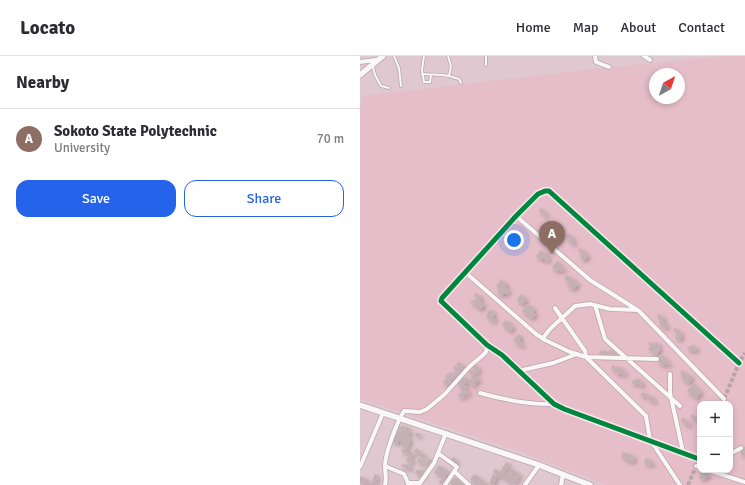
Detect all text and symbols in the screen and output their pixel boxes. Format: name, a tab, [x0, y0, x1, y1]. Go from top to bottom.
text: Locato	[20, 16, 75, 40]
text: Home	[516, 19, 551, 36]
text: Map	[573, 19, 598, 36]
text: About	[620, 19, 656, 36]
text: Contact	[678, 19, 725, 36]
north arrow	[649, 68, 685, 104]
text: Nearby	[16, 72, 69, 93]
text: Sokoto State Polytechnic	[54, 122, 217, 140]
text: A	[25, 131, 33, 147]
text: 70 m	[317, 131, 344, 147]
text: University	[54, 140, 110, 156]
button: Save	[16, 180, 176, 217]
button: Share	[184, 180, 344, 217]
pin: A	[539, 221, 565, 254]
your location	[504, 230, 524, 250]
map controls	[697, 401, 733, 473]
button: +	[697, 401, 733, 437]
button: −	[697, 437, 733, 473]

